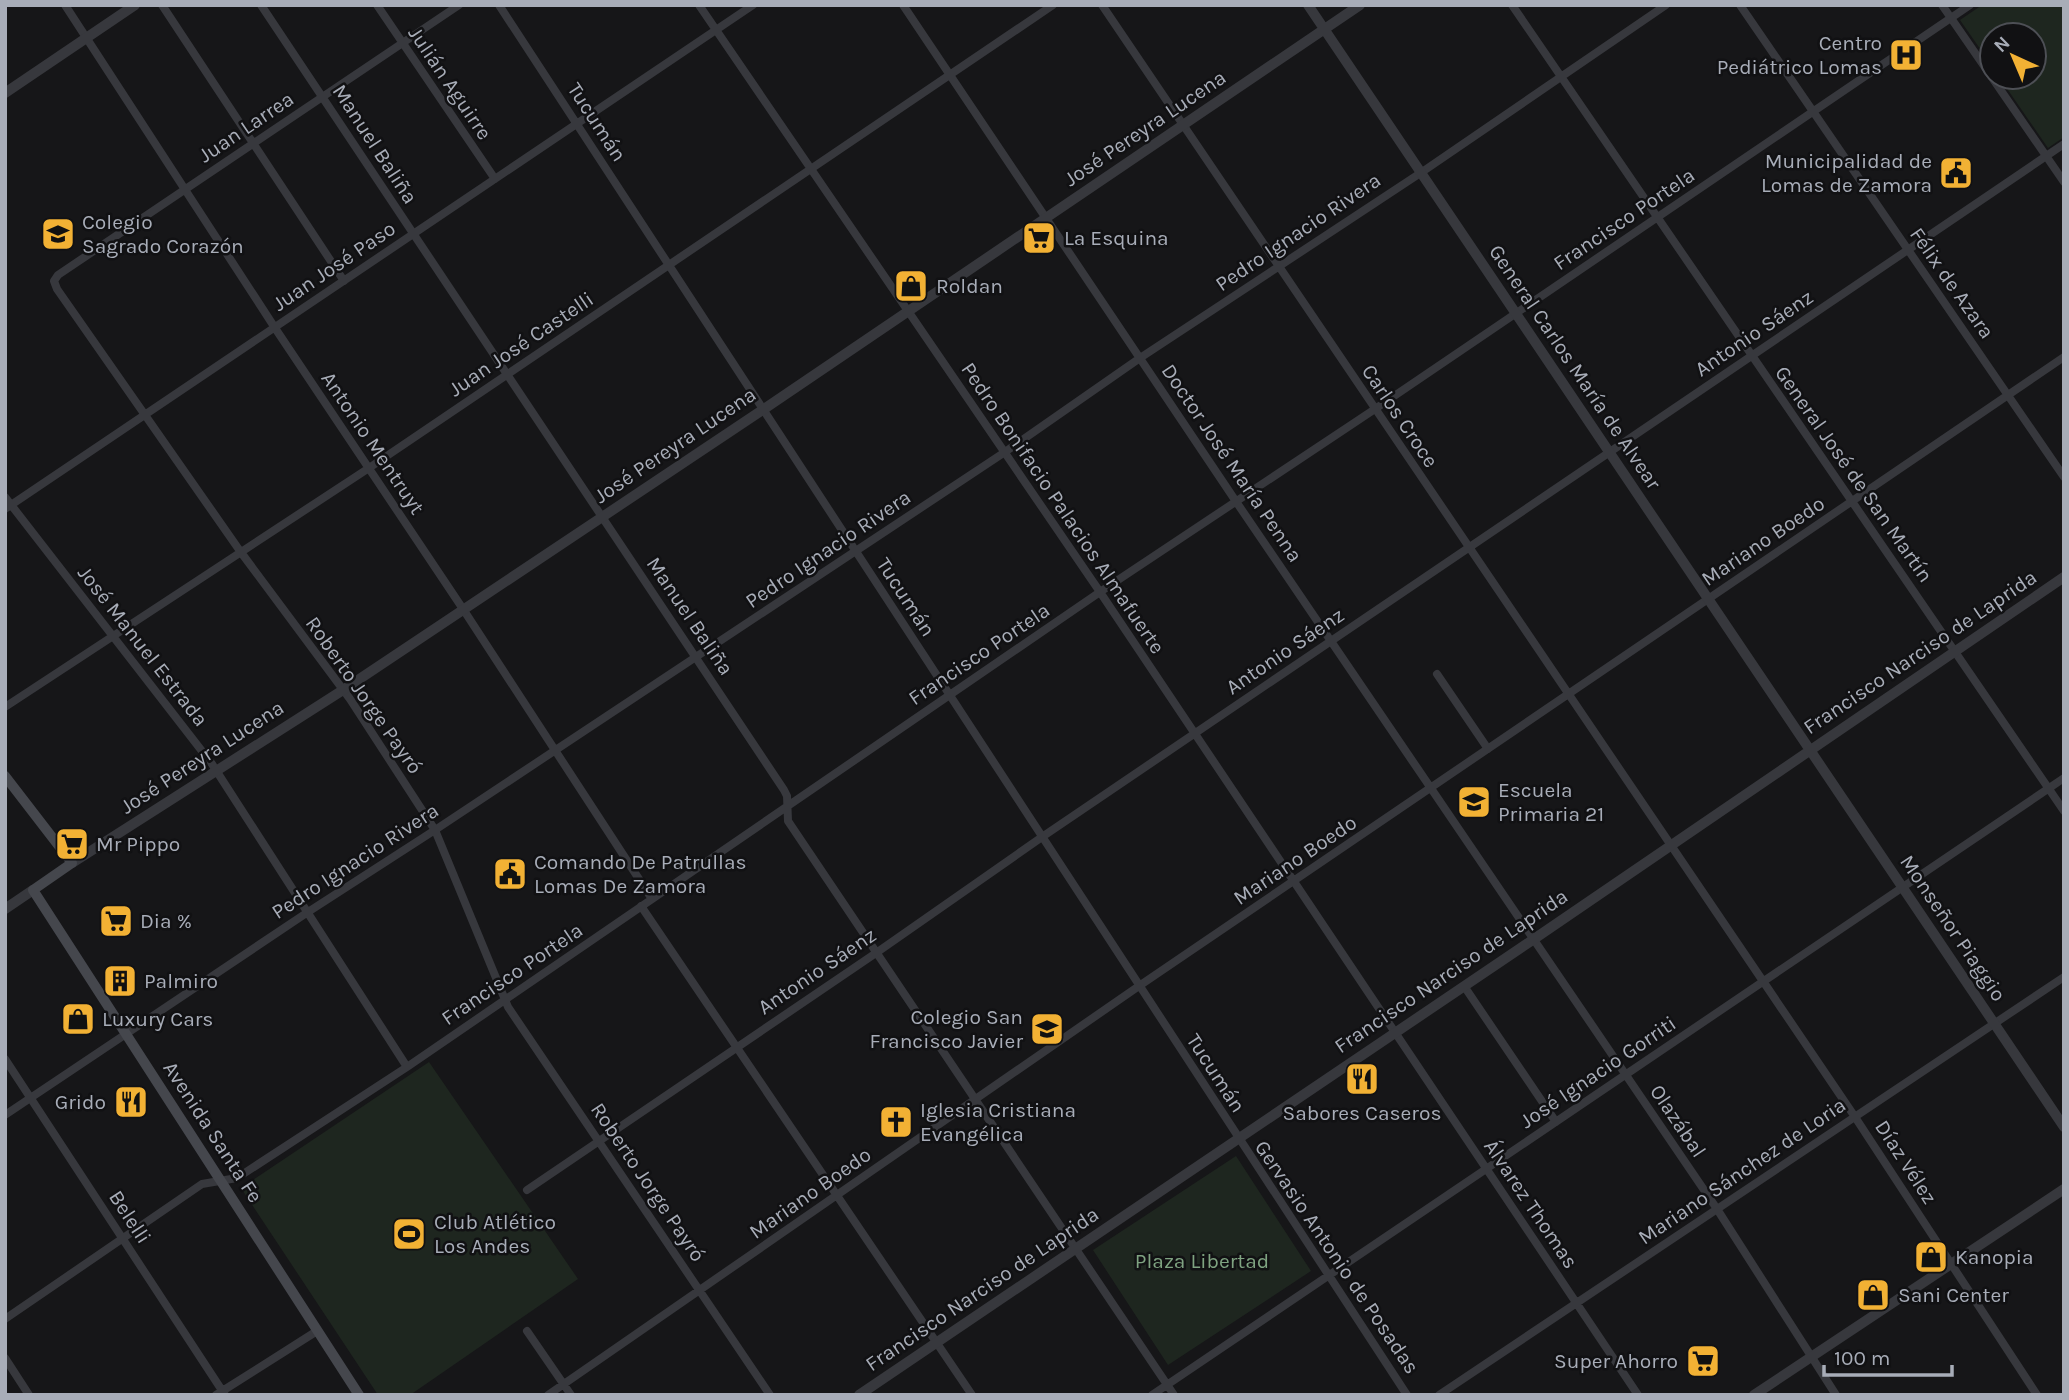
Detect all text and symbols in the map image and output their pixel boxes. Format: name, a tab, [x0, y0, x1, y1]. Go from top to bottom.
north arrow	[1978, 21, 2048, 91]
street label: Julián Aguirre	[403, 22, 497, 144]
place label: Centro Pediátrico Lomas	[1717, 31, 1882, 79]
text: N	[1989, 32, 2014, 57]
hospital icon: Centro Pediátrico Lomas	[1887, 36, 1925, 74]
street label: José Pereyra Lucena	[1060, 65, 1230, 191]
street label: Tucumán	[563, 78, 631, 166]
street label: Manuel Baliña	[328, 80, 422, 208]
street label: Juan Larrea	[194, 86, 298, 168]
place label: Municipalidad de Lomas de Zamora	[1761, 149, 1932, 197]
public building icon: Municipalidad de Lomas de Zamora	[1937, 154, 1975, 192]
street label: Francisco Portela	[1549, 163, 1699, 275]
street label: Pedro Ignacio Rivera	[1211, 168, 1385, 296]
place label: Colegio Sagrado Corazón	[82, 210, 244, 258]
school or university icon: Colegio Sagrado Corazón	[39, 215, 77, 253]
street label: Juan José Paso	[268, 216, 400, 316]
supermarket icon: La Esquina	[1020, 219, 1058, 257]
street label: Félix de Azara	[1905, 223, 1999, 343]
place label: La Esquina	[1064, 226, 1169, 250]
street label: General Carlos María de Alvear	[1484, 240, 1666, 494]
shop icon: Roldan	[892, 267, 930, 305]
place label: Roldan	[936, 274, 1003, 298]
street label: Antonio Sáenz	[1690, 285, 1818, 381]
street label: Juan José Castelli	[444, 287, 598, 401]
street label: Pedro Bonifacio Palacios Almafuerte	[956, 358, 1170, 658]
street label: Doctor José María Penna	[1157, 359, 1307, 567]
street label: Carlos Croce	[1357, 360, 1443, 472]
street label: General José de San Martín	[1770, 361, 1938, 587]
street label: Antonio Mentruyt	[316, 367, 430, 519]
street label: José Pereyra Lucena	[590, 382, 760, 508]
street label: Pedro Ignacio Rivera	[741, 485, 915, 613]
street label: Mariano Boedo	[1697, 491, 1829, 591]
street label: Manuel Baliña	[642, 552, 738, 680]
street label: Tucumán	[872, 553, 940, 641]
street label: José Manuel Estrada	[73, 561, 213, 731]
street label: Francisco Narciso de Laprida	[1799, 565, 2041, 739]
street label: Francisco Portela	[904, 598, 1054, 710]
street label: Antonio Sáenz	[1221, 603, 1349, 699]
street label: Roberto Jorge Payró	[301, 612, 427, 778]
street label: José Pereyra Lucena	[116, 695, 288, 819]
place label: Escuela Primaria 21	[1498, 778, 1604, 826]
school or university icon: Escuela Primaria 21	[1455, 783, 1493, 821]
street label: Pedro Ignacio Rivera	[267, 798, 443, 924]
street label: Mariano Boedo	[1229, 810, 1361, 910]
supermarket icon: Mr Pippo	[53, 825, 91, 863]
place label: Mr Pippo	[96, 832, 180, 856]
place label: Comando De Patrullas Lomas De Zamora	[534, 850, 747, 898]
street label: Monseñor Piaggio	[1895, 850, 2011, 1006]
public building icon: Comando De Patrullas Lomas De Zamora	[491, 855, 529, 893]
street label: Francisco Narciso de Laprida	[1330, 884, 1572, 1058]
supermarket icon: Dia %	[97, 902, 135, 940]
place label: Dia %	[140, 909, 192, 933]
street label: Francisco Portela	[437, 918, 587, 1030]
street label: Antonio Sáenz	[753, 923, 881, 1019]
building icon: Palmiro	[101, 962, 139, 1000]
place label: Palmiro	[144, 969, 218, 993]
shop icon: Luxury Cars	[59, 1000, 97, 1038]
place label: Colegio San Francisco Javier	[870, 1005, 1023, 1053]
place label: Luxury Cars	[102, 1007, 213, 1031]
school or university icon: Colegio San Francisco Javier	[1028, 1010, 1066, 1048]
street label: José Ignacio Gorriti	[1515, 1011, 1681, 1133]
street label: Tucumán	[1182, 1029, 1250, 1117]
street label: Avenida Santa Fe	[158, 1057, 268, 1207]
restaurant icon: Sabores Caseros	[1343, 1060, 1381, 1098]
street label: Olazábal	[1645, 1080, 1711, 1162]
restaurant icon: Grido	[112, 1083, 150, 1121]
place label: Grido	[55, 1090, 106, 1114]
street label: Mariano Sánchez de Loria	[1634, 1093, 1850, 1249]
street label: Roberto Jorge Payró	[586, 1098, 710, 1266]
place label: Iglesia Cristiana Evangélica	[920, 1098, 1076, 1146]
place label: Sabores Caseros	[1283, 1101, 1441, 1125]
church icon: Iglesia Cristiana Evangélica	[877, 1103, 915, 1141]
street label: Díaz Vélez	[1870, 1116, 1942, 1208]
street label: Álvarez Thomas	[1479, 1135, 1583, 1273]
street label: Gervasio Antonio de Posadas	[1250, 1136, 1424, 1378]
street label: Mariano Boedo	[744, 1142, 876, 1244]
street label: Belelli	[104, 1186, 156, 1248]
street label: Francisco Narciso de Laprida	[861, 1202, 1103, 1376]
place label: Club Atlético Los Andes	[434, 1210, 556, 1258]
sports icon: Club Atlético Los Andes	[390, 1215, 428, 1253]
shop icon: Kanopia	[1912, 1238, 1950, 1276]
place label: Kanopia	[1955, 1245, 2034, 1269]
park label: Plaza Libertad	[1135, 1249, 1269, 1273]
shop icon: Sani Center	[1854, 1276, 1892, 1314]
place label: Sani Center	[1898, 1283, 2009, 1307]
scale bar	[1824, 1334, 1952, 1378]
supermarket icon: Super Ahorro	[1684, 1342, 1722, 1380]
text: 100 m	[1834, 1346, 1891, 1370]
place label: Super Ahorro	[1554, 1349, 1678, 1373]

